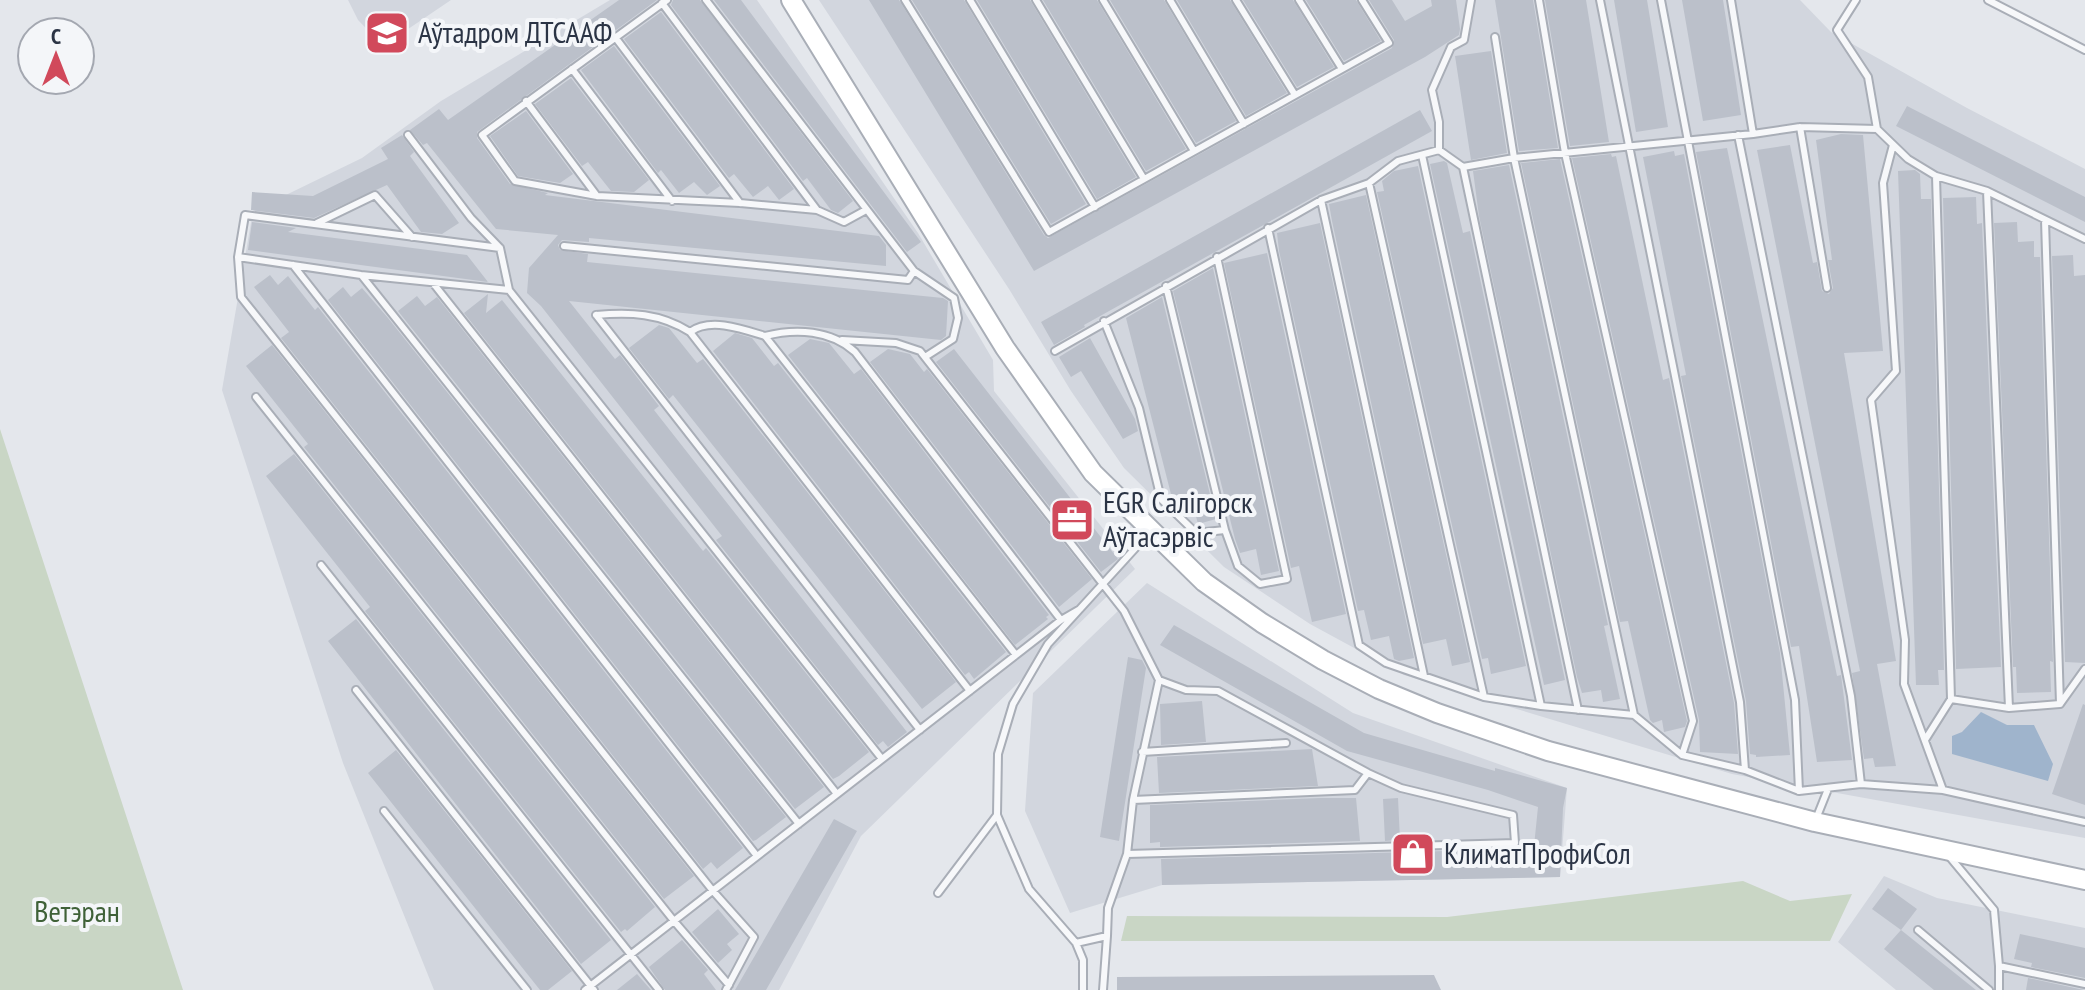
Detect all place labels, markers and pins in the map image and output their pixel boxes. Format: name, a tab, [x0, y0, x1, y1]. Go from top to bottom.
school or university icon: Аўтадром ДТСААФ	[363, 9, 411, 57]
place label: Аўтадром ДТСААФ	[418, 12, 612, 51]
place label: EGR Салігорск Аўтасэрвіс	[1103, 482, 1253, 555]
office icon: EGR Салігорск Аўтасэрвіс	[1048, 496, 1096, 544]
shop icon: КлиматПрофиСол	[1389, 830, 1437, 878]
place label: КлиматПрофиСол	[1444, 833, 1631, 872]

